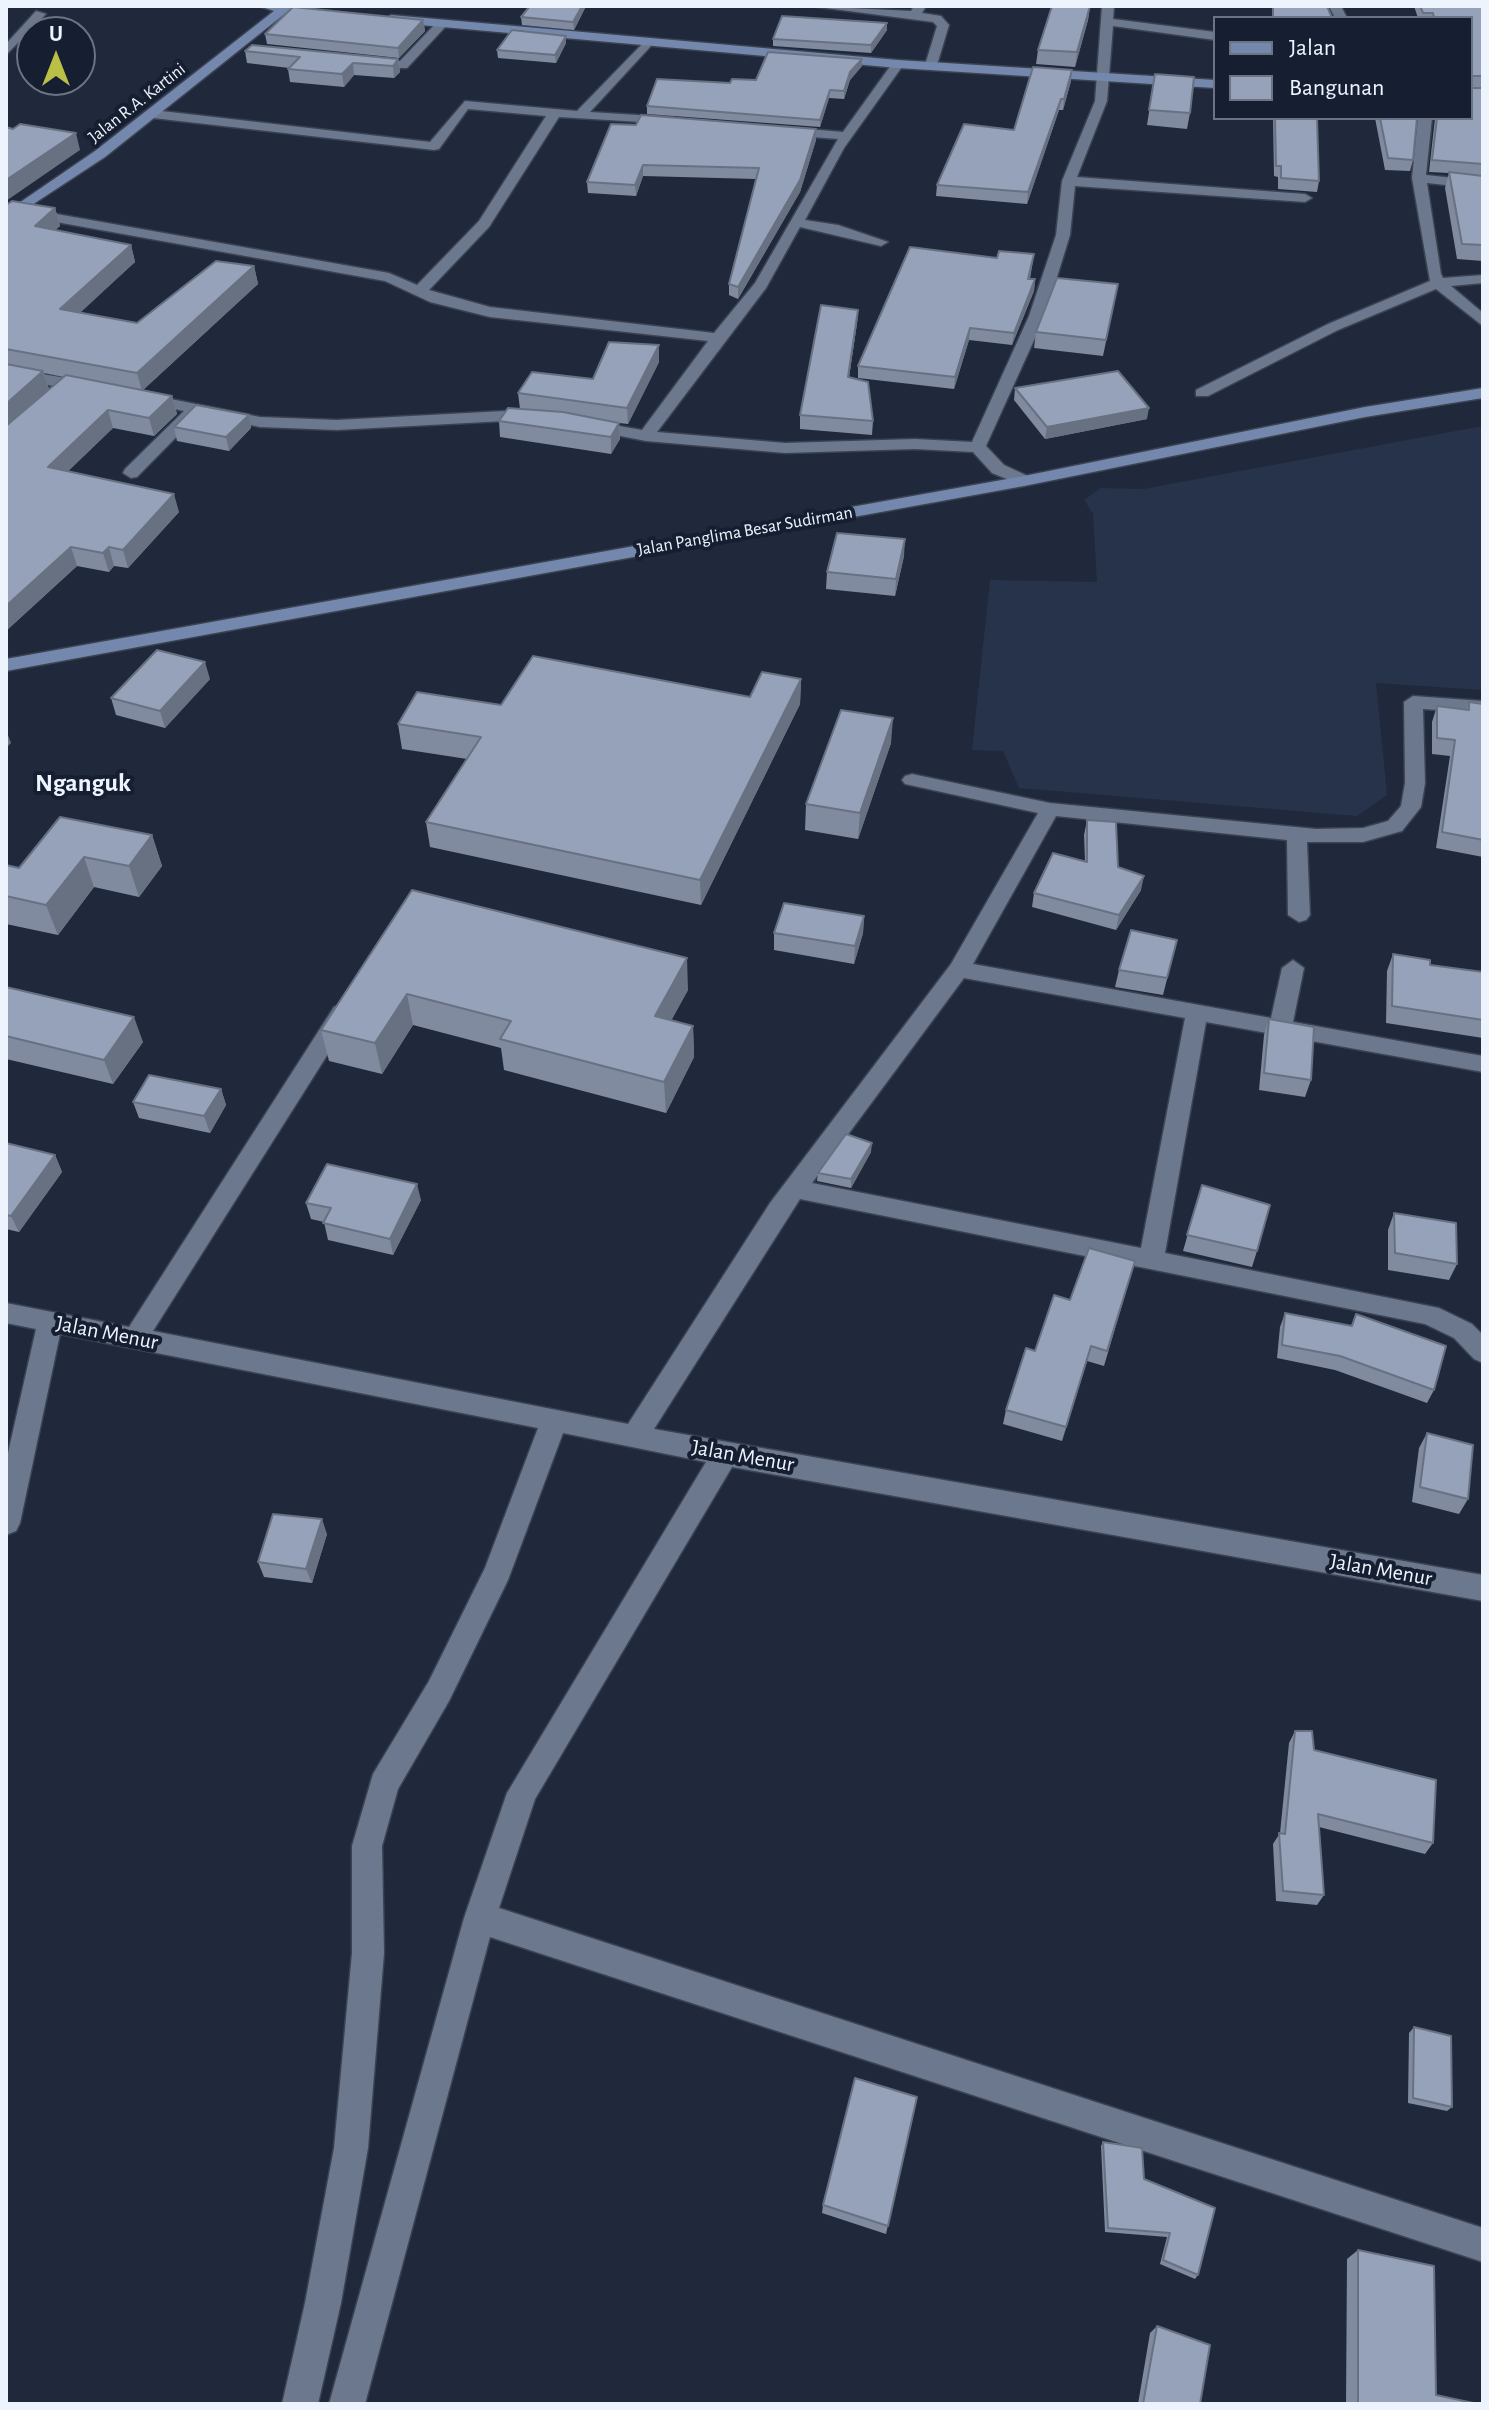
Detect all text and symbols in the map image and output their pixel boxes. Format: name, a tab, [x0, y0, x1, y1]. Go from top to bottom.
north arrow	[16, 16, 96, 96]
legend	[1213, 16, 1473, 120]
text: U	[49, 23, 63, 45]
text: Jalan	[1289, 36, 1336, 60]
street label: Jalan R.A. Kartini	[84, 58, 190, 148]
text: Bangunan	[1289, 76, 1384, 100]
street label: Jalan Panglima Besar Sudirman	[636, 501, 854, 561]
district label: Nganguk	[35, 767, 131, 799]
street label: Jalan Menur	[54, 1310, 160, 1356]
street label: Jalan Menur	[690, 1434, 796, 1478]
street label: Jalan Menur	[1328, 1548, 1434, 1592]

